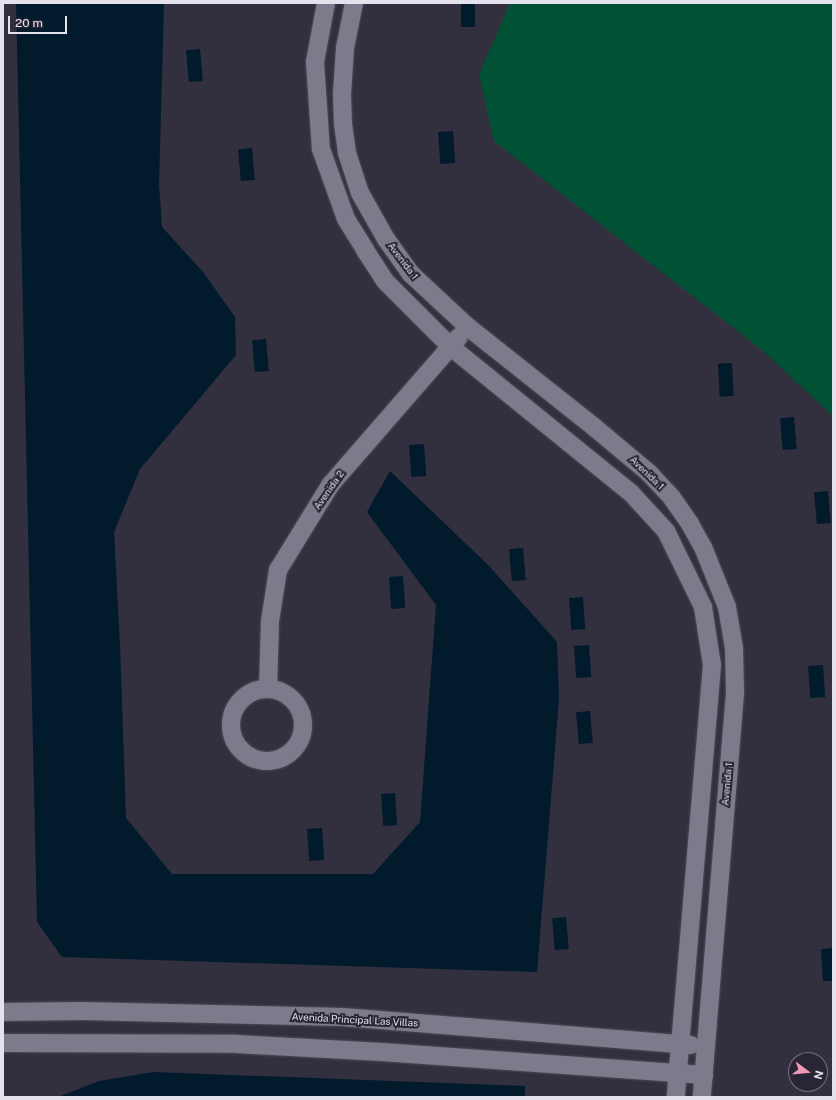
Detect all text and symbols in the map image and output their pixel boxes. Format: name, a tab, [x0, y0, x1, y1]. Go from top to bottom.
scale bar	[10, 8, 69, 34]
text: 20 m	[15, 16, 43, 30]
street label: Avenida 1	[385, 240, 421, 282]
street label: Avenida 1	[627, 454, 667, 492]
street label: Avenida 2	[311, 468, 347, 512]
street label: Avenida 1	[719, 762, 735, 806]
street label: Avenida Principal Las Villas	[291, 1011, 419, 1029]
north arrow	[788, 1052, 828, 1092]
text: N	[812, 1069, 826, 1081]

